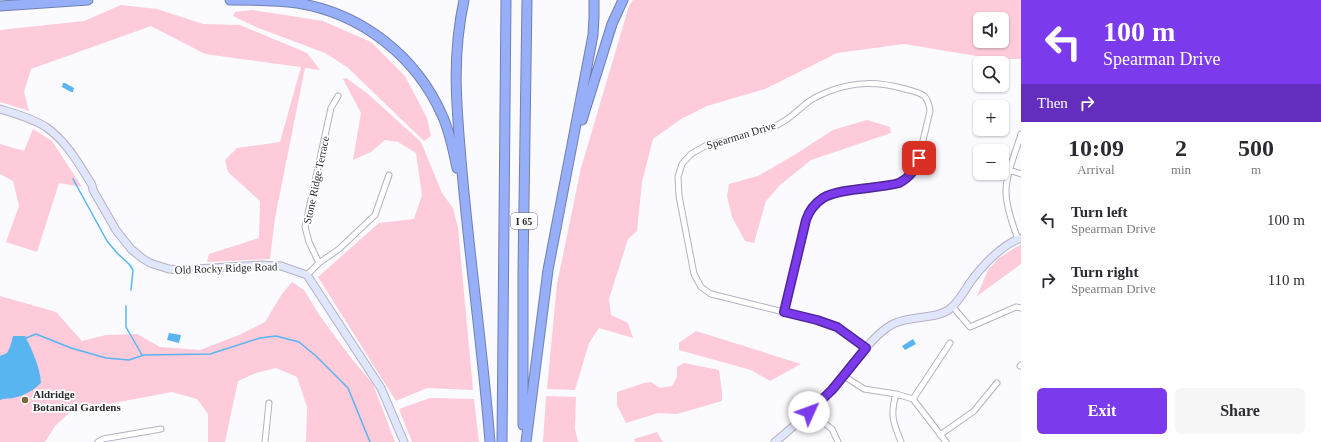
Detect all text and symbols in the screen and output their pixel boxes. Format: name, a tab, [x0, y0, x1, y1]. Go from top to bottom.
map controls	[973, 12, 1009, 180]
button: sound	[973, 12, 1009, 48]
icon: left	[1037, 16, 1089, 68]
text: 100 m	[1103, 16, 1175, 47]
text: Spearman Drive	[1103, 49, 1220, 69]
button: search	[973, 56, 1009, 92]
icon: right	[1076, 92, 1098, 114]
text: Then	[1037, 95, 1068, 111]
button: +	[973, 100, 1009, 136]
street label: Spearman Drive	[705, 119, 777, 151]
street label: Stone Ridge Terrace	[301, 135, 331, 225]
text: 10:09	[1068, 135, 1124, 161]
text: 2	[1175, 135, 1187, 161]
text: 500	[1238, 135, 1274, 161]
pin	[902, 141, 936, 175]
button: −	[973, 144, 1009, 180]
icon: arrive	[908, 147, 930, 169]
text: Arrival	[1077, 162, 1115, 177]
text: min	[1171, 162, 1191, 177]
text: m	[1251, 162, 1261, 177]
text: Turn left	[1071, 204, 1128, 220]
icon: left	[1037, 209, 1059, 231]
text: 100 m	[1267, 212, 1305, 228]
road number: I 65	[511, 213, 537, 229]
text: Spearman Drive	[1071, 221, 1156, 236]
street label: Old Rocky Ridge Road	[174, 260, 278, 276]
text: Turn right	[1071, 264, 1138, 280]
icon: right	[1037, 269, 1059, 291]
text: 110 m	[1268, 272, 1305, 288]
text: Spearman Drive	[1071, 281, 1156, 296]
place label: Aldridge Botanical Gardens	[33, 388, 121, 413]
button: Exit	[1037, 388, 1167, 434]
button: Share	[1175, 388, 1305, 434]
position arrow	[788, 391, 830, 433]
marker: Aldridge Botanical Gardens	[20, 395, 30, 405]

